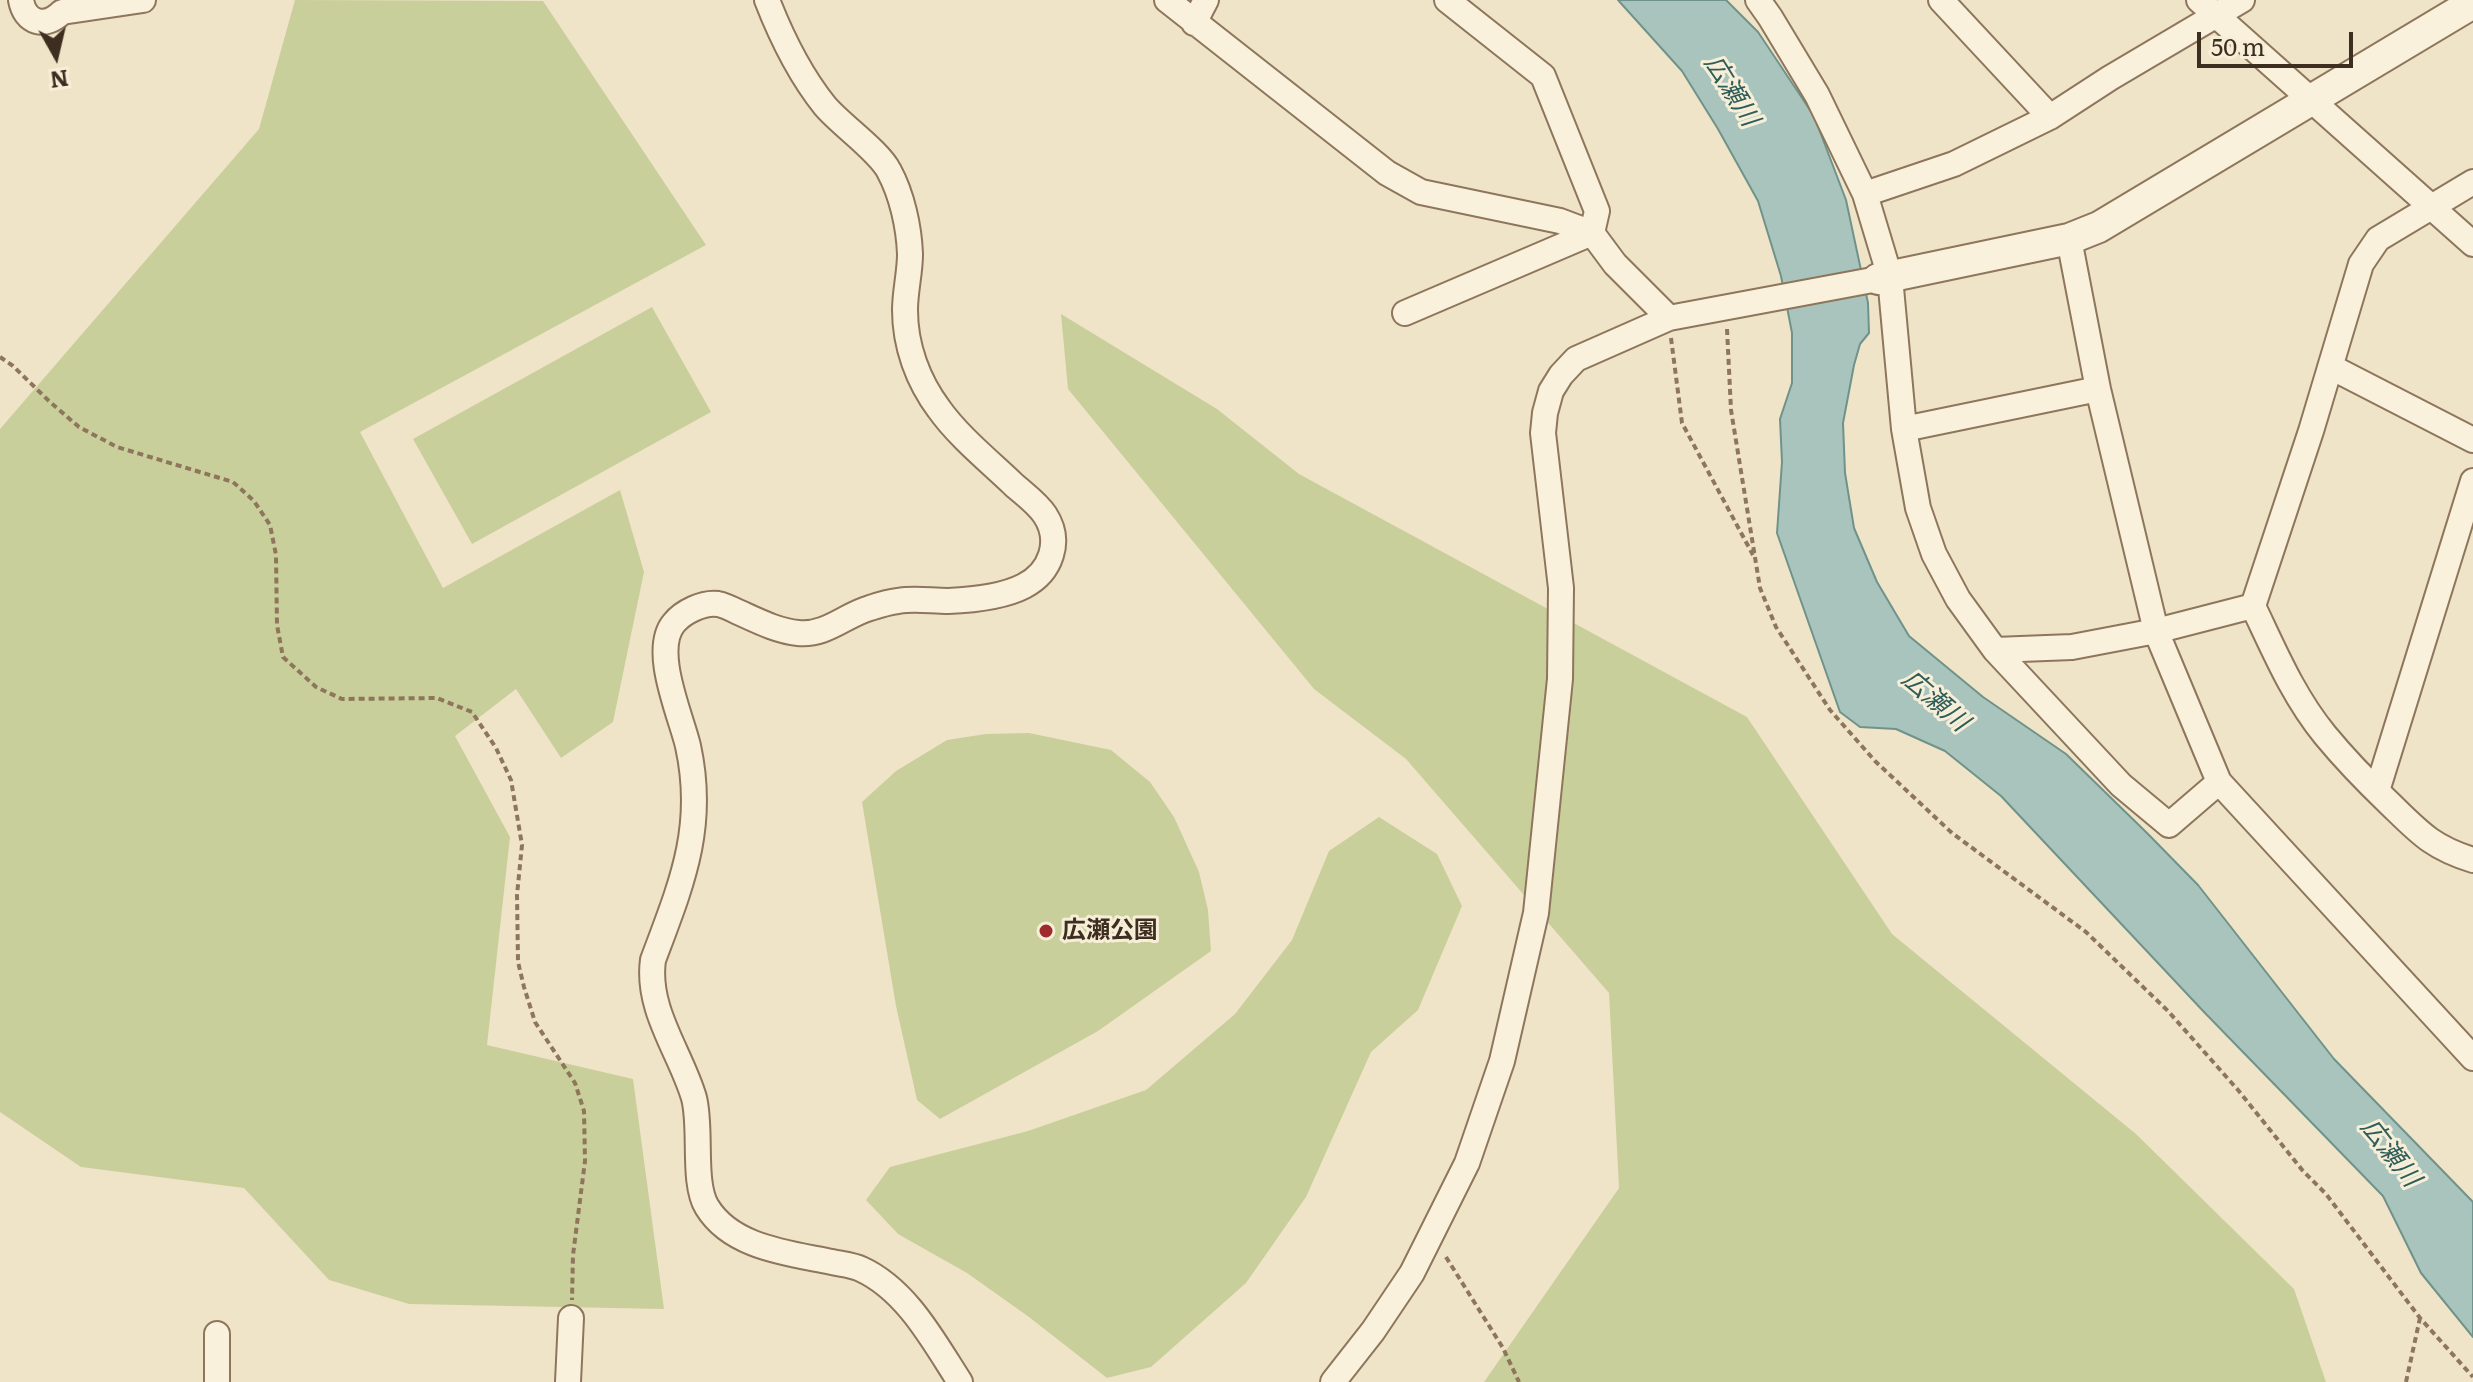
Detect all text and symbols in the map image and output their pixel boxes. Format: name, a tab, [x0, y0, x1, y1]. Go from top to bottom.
north arrow	[16, 16, 96, 96]
scale bar	[2201, 16, 2357, 66]
text: 50 m	[2211, 28, 2265, 63]
water label: 広瀬川	[1697, 50, 1765, 132]
text: N	[48, 63, 71, 98]
water label: 広瀬川	[1895, 664, 1975, 738]
place label: 広瀬公園	[1062, 917, 1158, 945]
marker: 広瀬公園	[1037, 922, 1055, 940]
water label: 広瀬川	[2354, 1113, 2426, 1193]

